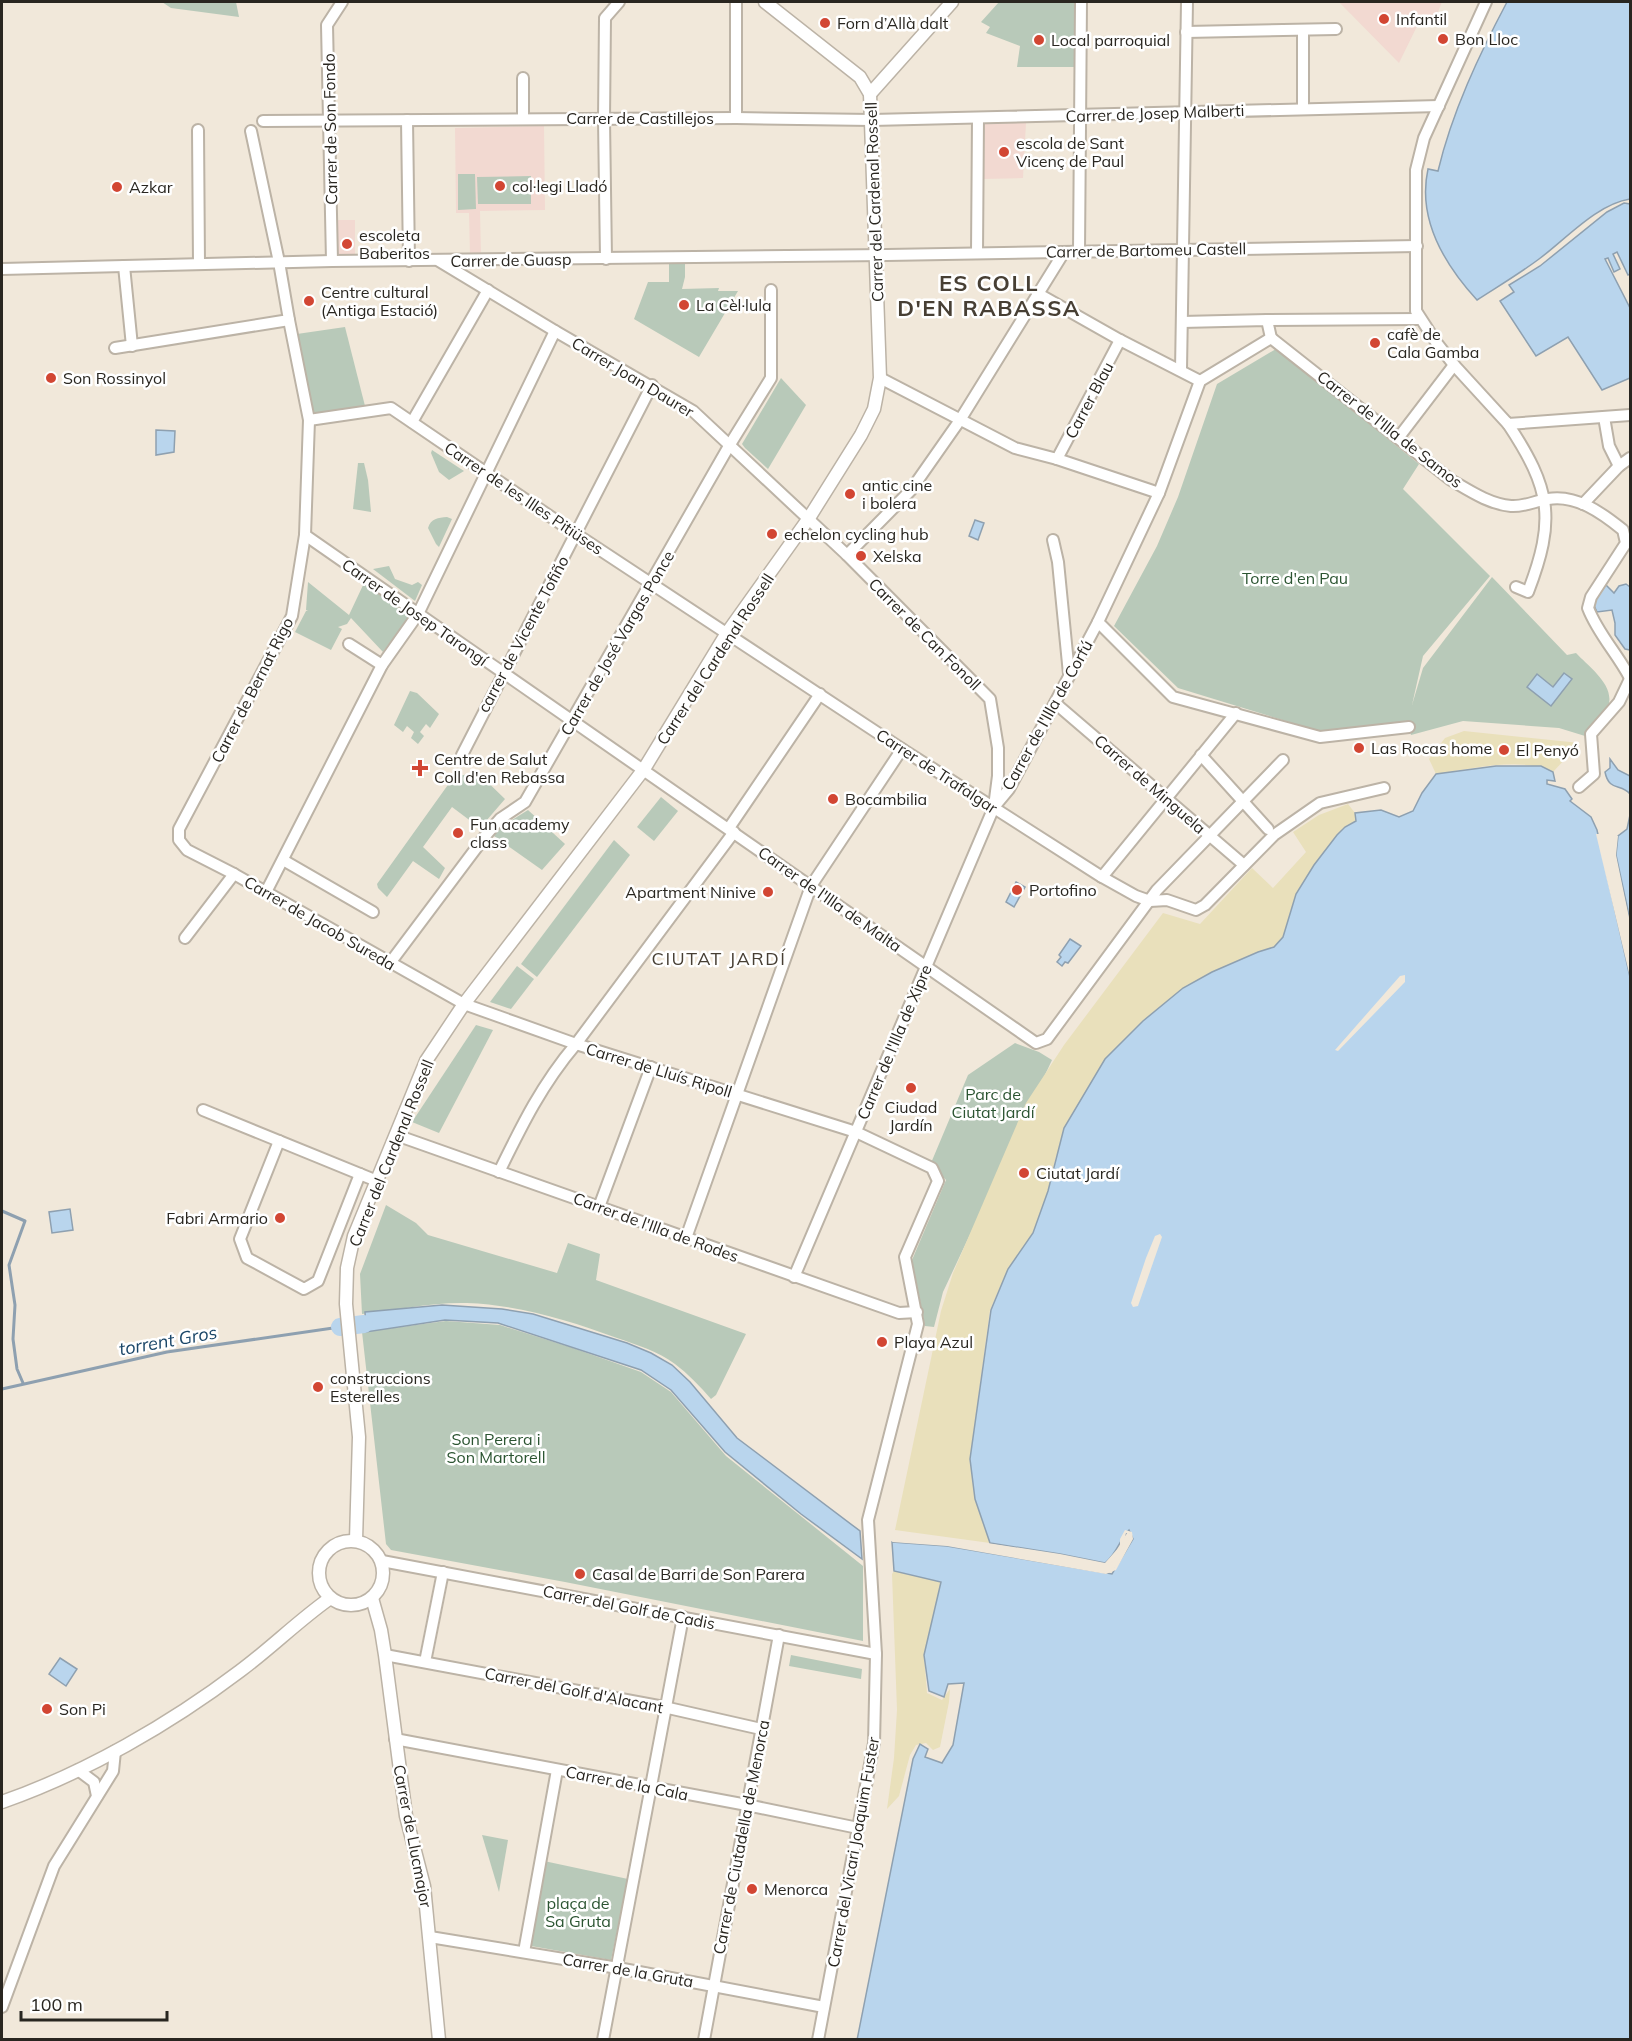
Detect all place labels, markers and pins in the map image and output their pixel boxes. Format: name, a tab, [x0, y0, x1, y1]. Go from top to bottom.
place label: Infantil	[1396, 9, 1447, 29]
marker: Infantil	[1377, 12, 1391, 26]
place label: Forn d’Allà dalt	[837, 13, 949, 33]
marker: Forn d’Allà dalt	[818, 16, 832, 30]
place label: Bon Lloc	[1455, 29, 1518, 49]
place label: Local parroquial	[1051, 30, 1170, 50]
marker: Bon Lloc	[1436, 32, 1450, 46]
marker: Local parroquial	[1032, 33, 1046, 47]
place label: escola de Sant Vicenç de Paul	[1016, 133, 1125, 171]
marker: escola de Sant Vicenç de Paul	[997, 145, 1011, 159]
place label: col·legi Lladó	[512, 176, 607, 196]
place label: Azkar	[129, 177, 173, 197]
marker: col·legi Lladó	[493, 179, 507, 193]
marker: Azkar	[110, 180, 124, 194]
place label: escoleta Baberitos	[359, 225, 430, 263]
marker: escoleta Baberitos	[340, 237, 354, 251]
place label: Centre cultural (Antiga Estació)	[321, 282, 438, 320]
marker: Centre cultural (Antiga Estació)	[302, 294, 316, 308]
place label: La Cèl·lula	[696, 295, 772, 315]
marker: La Cèl·lula	[677, 298, 691, 312]
place label: cafè de Cala Gamba	[1387, 324, 1479, 362]
marker: cafè de Cala Gamba	[1368, 336, 1382, 350]
place label: Son Rossinyol	[63, 368, 166, 388]
marker: Son Rossinyol	[44, 371, 58, 385]
place label: antic cine i bolera	[862, 475, 932, 513]
marker: antic cine i bolera	[843, 487, 857, 501]
place label: echelon cycling hub	[784, 524, 929, 544]
marker: echelon cycling hub	[765, 527, 779, 541]
place label: Xelska	[873, 546, 922, 566]
marker: Xelska	[854, 549, 868, 563]
place label: Las Rocas home	[1371, 738, 1492, 758]
place label: El Penyó	[1516, 740, 1579, 760]
marker: Las Rocas home	[1352, 741, 1366, 755]
marker: El Penyó	[1497, 743, 1511, 757]
place label: Centre de Salut Coll d'en Rebassa	[434, 749, 565, 787]
marker: Centre de Salut Coll d'en Rebassa	[411, 759, 429, 777]
place label: Bocambilia	[845, 789, 927, 809]
marker: Bocambilia	[826, 792, 840, 806]
place label: Fun academy class	[470, 814, 570, 852]
marker: Fun academy class	[451, 826, 465, 840]
place label: Portofino	[1029, 880, 1097, 900]
place label: Apartment Ninive	[625, 882, 756, 902]
marker: Portofino	[1010, 883, 1024, 897]
marker: Apartment Ninive	[761, 885, 775, 899]
marker: Ciudad Jardín	[904, 1081, 918, 1095]
place label: Ciudad Jardín	[885, 1097, 937, 1135]
place label: Ciutat Jardí	[1036, 1163, 1120, 1183]
marker: Ciutat Jardí	[1017, 1166, 1031, 1180]
place label: Fabri Armario	[166, 1208, 268, 1228]
marker: Fabri Armario	[273, 1211, 287, 1225]
place label: Playa Azul	[894, 1332, 973, 1352]
marker: Playa Azul	[875, 1335, 889, 1349]
place label: construccions Esterelles	[330, 1368, 431, 1406]
marker: construccions Esterelles	[311, 1380, 325, 1394]
place label: Casal de Barri de Son Parera	[592, 1564, 805, 1584]
marker: Casal de Barri de Son Parera	[573, 1567, 587, 1581]
place label: Son Pi	[59, 1699, 106, 1719]
marker: Son Pi	[40, 1702, 54, 1716]
place label: Menorca	[764, 1879, 828, 1899]
marker: Menorca	[745, 1882, 759, 1896]

